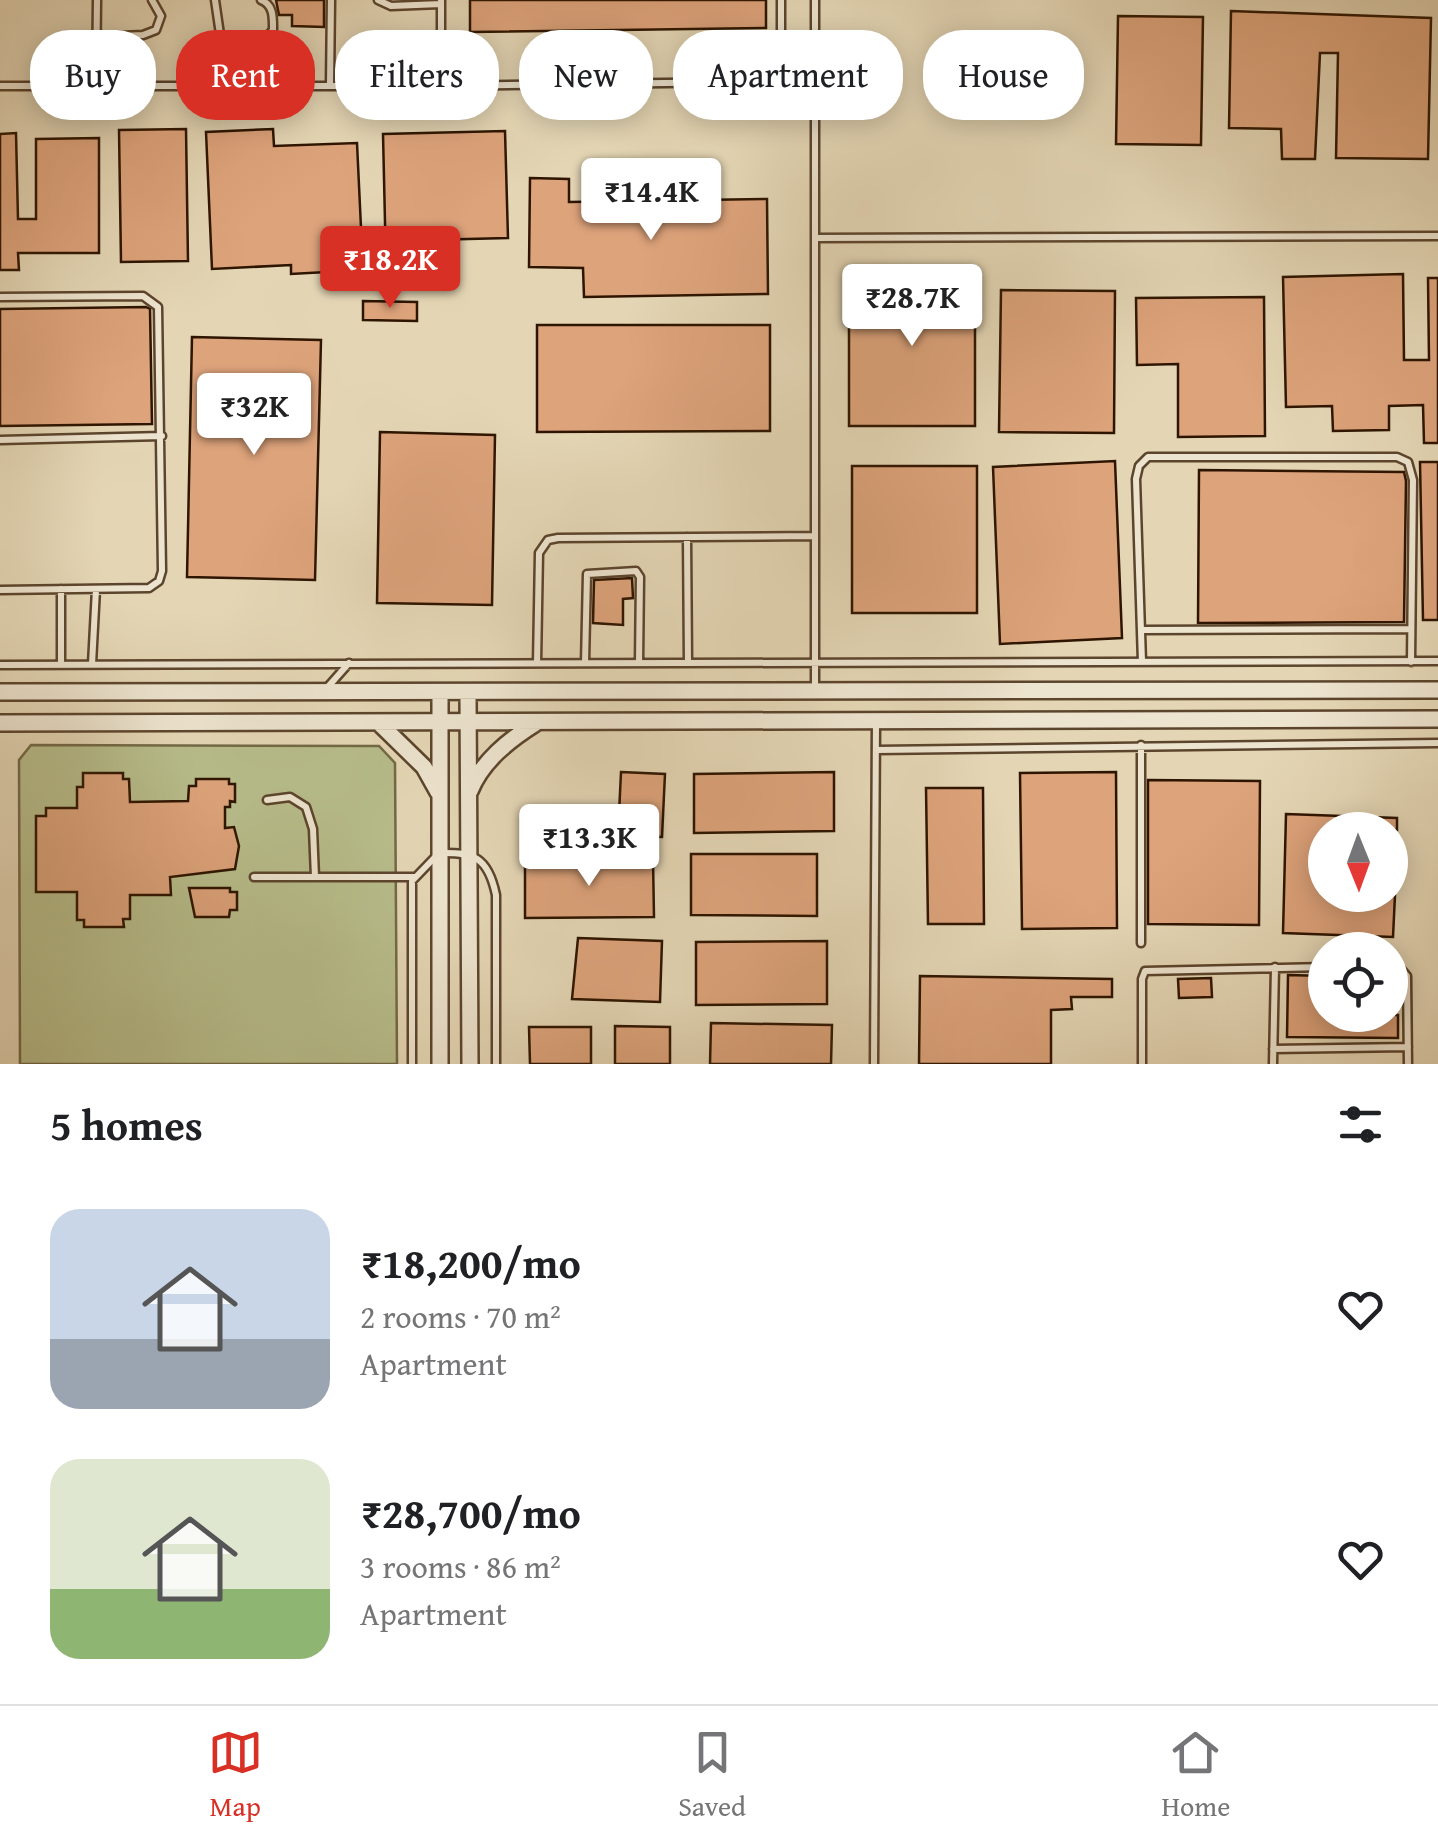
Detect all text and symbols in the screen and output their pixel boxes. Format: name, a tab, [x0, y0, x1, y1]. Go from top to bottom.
chip: Buy	[30, 30, 156, 120]
chip: Rent	[176, 30, 315, 120]
chip: Filters	[335, 30, 499, 120]
chip: New	[519, 30, 653, 120]
chip: Apartment	[673, 30, 903, 120]
chip: House	[923, 30, 1084, 120]
pin: ₹14.4K	[570, 158, 732, 243]
text: ₹14.4K	[603, 167, 699, 214]
pin: ₹18.2K	[309, 226, 471, 311]
text: ₹18.2K	[342, 235, 438, 282]
pin: ₹28.7K	[831, 264, 993, 349]
text: ₹28.7K	[864, 273, 960, 320]
pin: ₹32K	[195, 373, 313, 458]
text: ₹32K	[219, 382, 289, 429]
pin: ₹13.3K	[508, 804, 670, 889]
north arrow	[1308, 812, 1408, 912]
map controls	[1308, 812, 1408, 1032]
text: ₹13.3K	[541, 813, 637, 860]
button: locate	[1308, 932, 1408, 1032]
text: 5 homes	[50, 1094, 203, 1155]
icon: filters	[1333, 1097, 1388, 1152]
text: ₹18,200/mo	[360, 1232, 581, 1293]
icon: home	[130, 1249, 250, 1369]
icon: heart	[1333, 1282, 1388, 1337]
text: 2 rooms · 70 m²	[360, 1293, 561, 1340]
text: Apartment	[360, 1340, 507, 1387]
text: ₹28,700/mo	[360, 1482, 581, 1543]
icon: home	[130, 1499, 250, 1619]
icon: heart	[1333, 1532, 1388, 1587]
text: 3 rooms · 86 m²	[360, 1543, 561, 1590]
text: Apartment	[360, 1590, 507, 1637]
tab: Map	[208, 1725, 263, 1826]
tab: Saved	[678, 1725, 746, 1826]
tab: Home	[1161, 1725, 1230, 1826]

